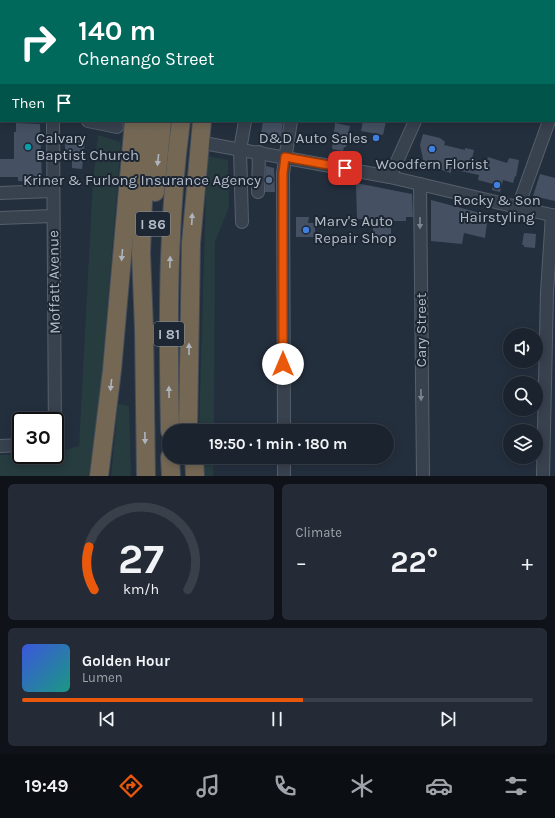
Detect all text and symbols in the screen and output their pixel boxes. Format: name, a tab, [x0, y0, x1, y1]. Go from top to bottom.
text: 140 m	[78, 14, 156, 47]
icon: right	[12, 16, 64, 68]
text: Chenango Street	[78, 48, 214, 70]
icon: arrive	[53, 92, 75, 114]
text: Then	[12, 94, 45, 112]
place label: Calvary Baptist Church	[36, 129, 139, 164]
place label: D&D Auto Sales	[259, 129, 368, 147]
marker: D&D Auto Sales	[371, 133, 381, 143]
marker: Calvary Baptist Church	[23, 142, 33, 152]
marker: Woodfern Florist	[427, 144, 437, 154]
pin	[328, 151, 362, 185]
one-way arrow	[155, 154, 161, 166]
place label: Woodfern Florist	[376, 155, 489, 173]
icon: arrive	[334, 157, 356, 179]
place label: Kriner & Furlong Insurance Agency	[23, 171, 261, 189]
marker: Kriner & Furlong Insurance Agency	[264, 175, 274, 185]
marker: Rocky & Son Hairstyling	[492, 180, 502, 190]
place label: Rocky & Son Hairstyling	[453, 191, 541, 226]
road number: I 86	[136, 212, 170, 236]
place label: Marv's Auto Repair Shop	[314, 212, 396, 247]
one-way arrow	[189, 213, 196, 225]
one-way arrow	[417, 217, 423, 230]
marker: Marv's Auto Repair Shop	[301, 225, 311, 235]
street label: Moffatt Avenue	[44, 230, 64, 334]
one-way arrow	[119, 249, 126, 261]
one-way arrow	[167, 255, 173, 268]
street label: Cary Street	[412, 292, 430, 367]
road number: I 81	[154, 322, 184, 346]
map controls	[503, 328, 543, 464]
button: sound	[503, 328, 543, 368]
one-way arrow	[186, 343, 193, 355]
position arrow	[262, 343, 304, 385]
button: search	[503, 376, 543, 416]
one-way arrow	[107, 379, 114, 391]
one-way arrow	[166, 385, 172, 398]
one-way arrow	[418, 389, 425, 401]
speed limit sign: 30	[12, 412, 64, 464]
button: layers	[503, 424, 543, 464]
one-way arrow	[142, 432, 148, 445]
text: 19:50 · 1 min · 180 m	[209, 435, 347, 453]
text: Climate	[296, 525, 342, 540]
text: 27	[118, 535, 164, 583]
text: 22°	[390, 544, 438, 580]
text: −	[296, 550, 307, 576]
text: +	[521, 550, 533, 576]
text: km/h	[123, 581, 159, 598]
text: Golden Hour	[82, 652, 170, 670]
text: Lumen	[82, 670, 123, 685]
icon: previous	[96, 708, 118, 730]
icon: pause	[266, 708, 288, 730]
icon: next	[437, 708, 459, 730]
icon: directions	[117, 772, 145, 800]
icon: music	[194, 772, 222, 800]
icon: phone	[271, 772, 299, 800]
icon: climate	[348, 772, 376, 800]
icon: car	[425, 772, 453, 800]
icon: filters	[502, 772, 530, 800]
text: 19:49	[25, 775, 68, 797]

